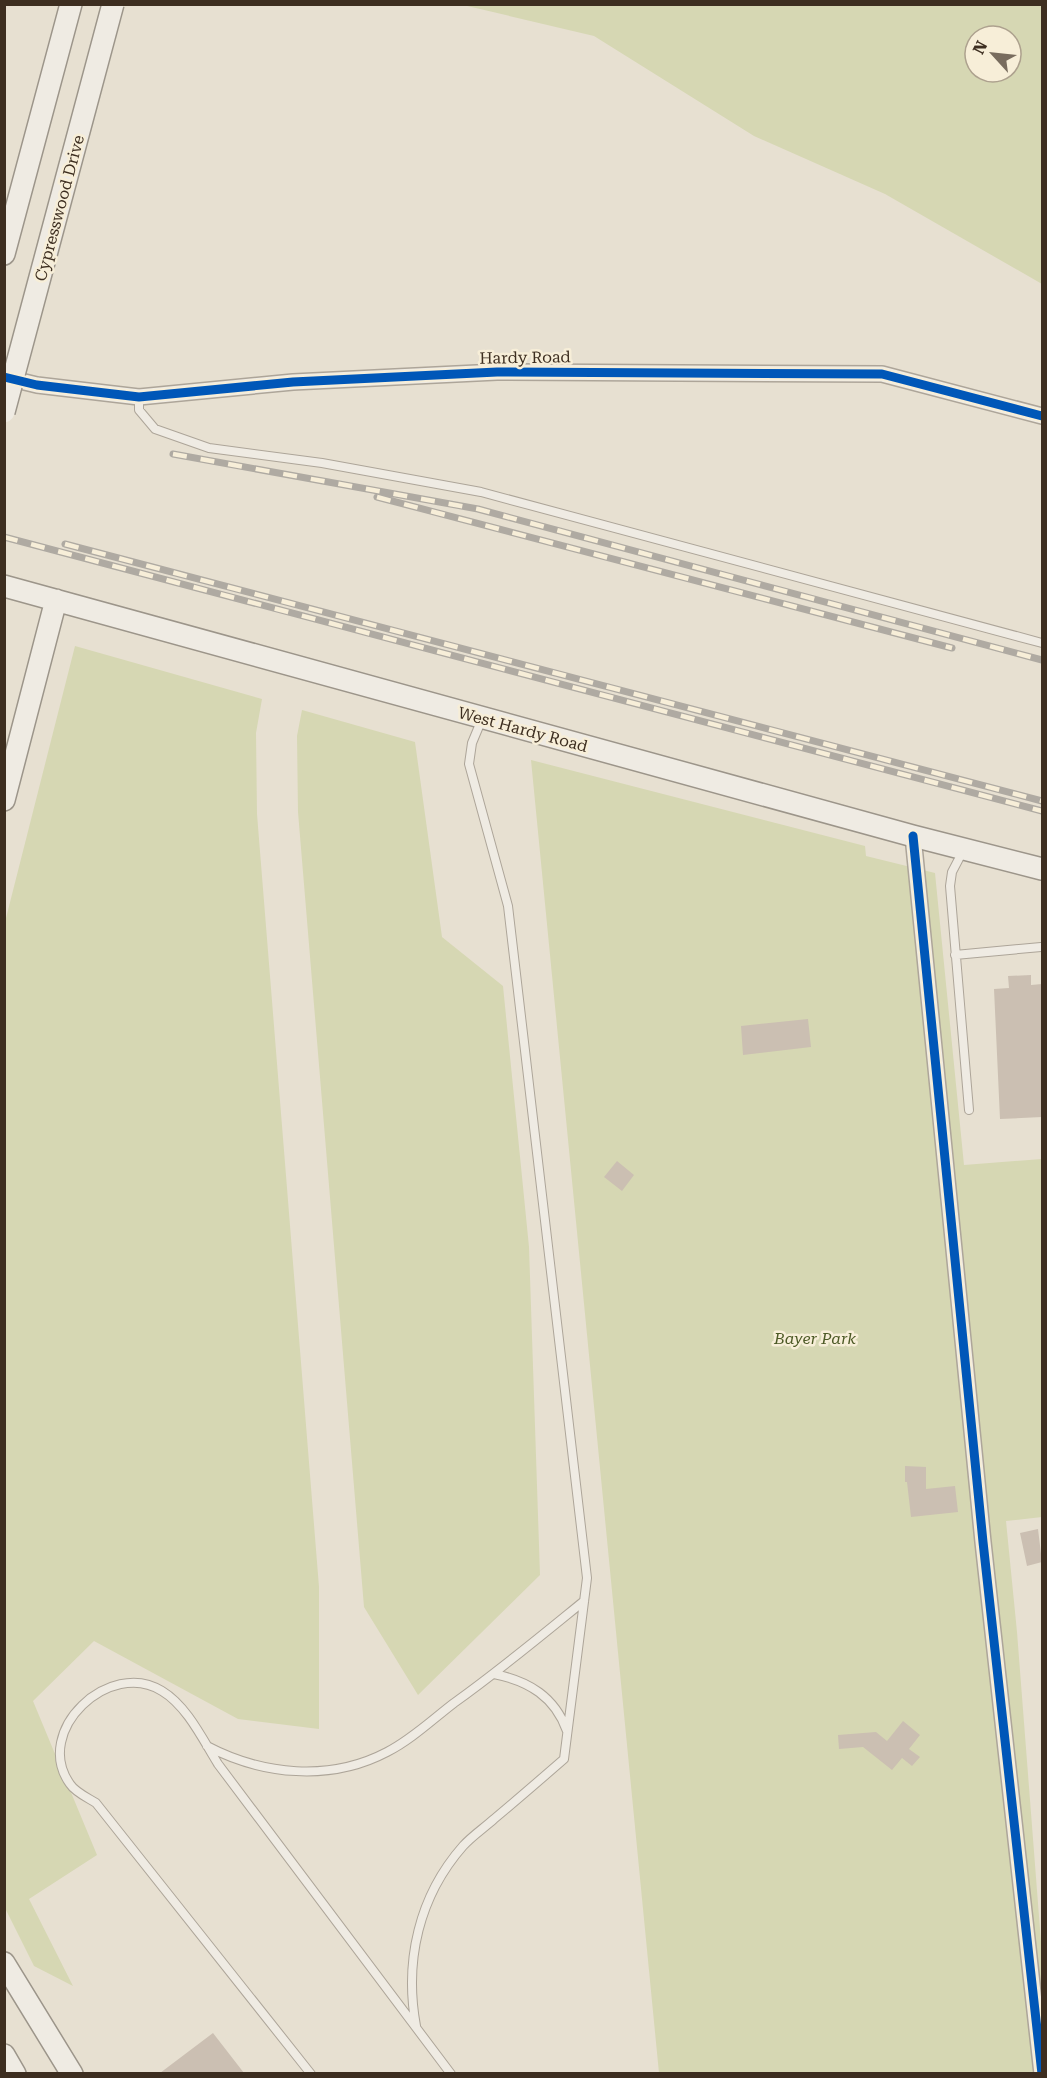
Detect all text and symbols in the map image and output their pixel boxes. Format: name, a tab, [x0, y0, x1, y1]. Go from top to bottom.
north arrow	[963, 24, 1023, 84]
text: N	[969, 38, 991, 57]
street label: Cypresswood Drive	[31, 133, 88, 283]
street label: Hardy Road	[479, 347, 571, 368]
street label: West Hardy Road	[456, 703, 590, 756]
park label: Bayer Park	[773, 1329, 856, 1348]

